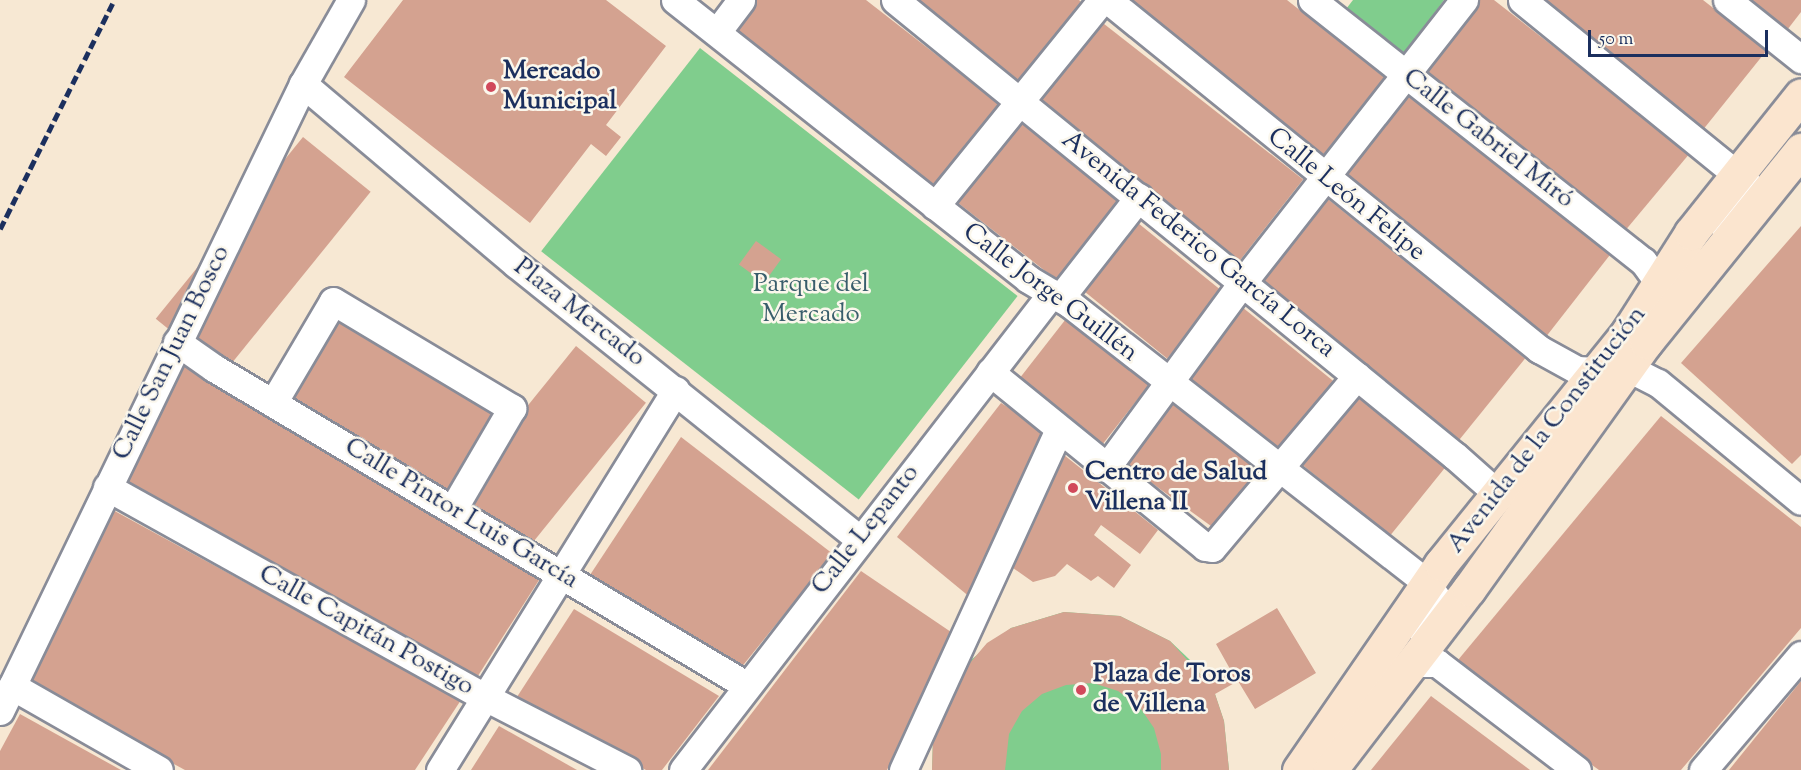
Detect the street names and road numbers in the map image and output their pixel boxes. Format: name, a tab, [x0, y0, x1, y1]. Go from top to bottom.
street label: Calle Gabriel Miró	[1396, 62, 1580, 216]
street label: Calle León Felipe	[1261, 122, 1431, 268]
street label: Avenida Federico García Lorca	[1055, 125, 1341, 365]
street label: Calle Jorge Guillén	[956, 217, 1144, 369]
street label: Calle San Juan Bosco	[106, 241, 238, 465]
street label: Plaza Mercado	[507, 252, 651, 374]
street label: Avenida de la Constitución	[1441, 300, 1653, 560]
street label: Calle Pintor Luis García	[338, 432, 584, 596]
street label: Calle Lepanto	[805, 459, 927, 601]
street label: Calle Capitán Postigo	[253, 559, 479, 703]

